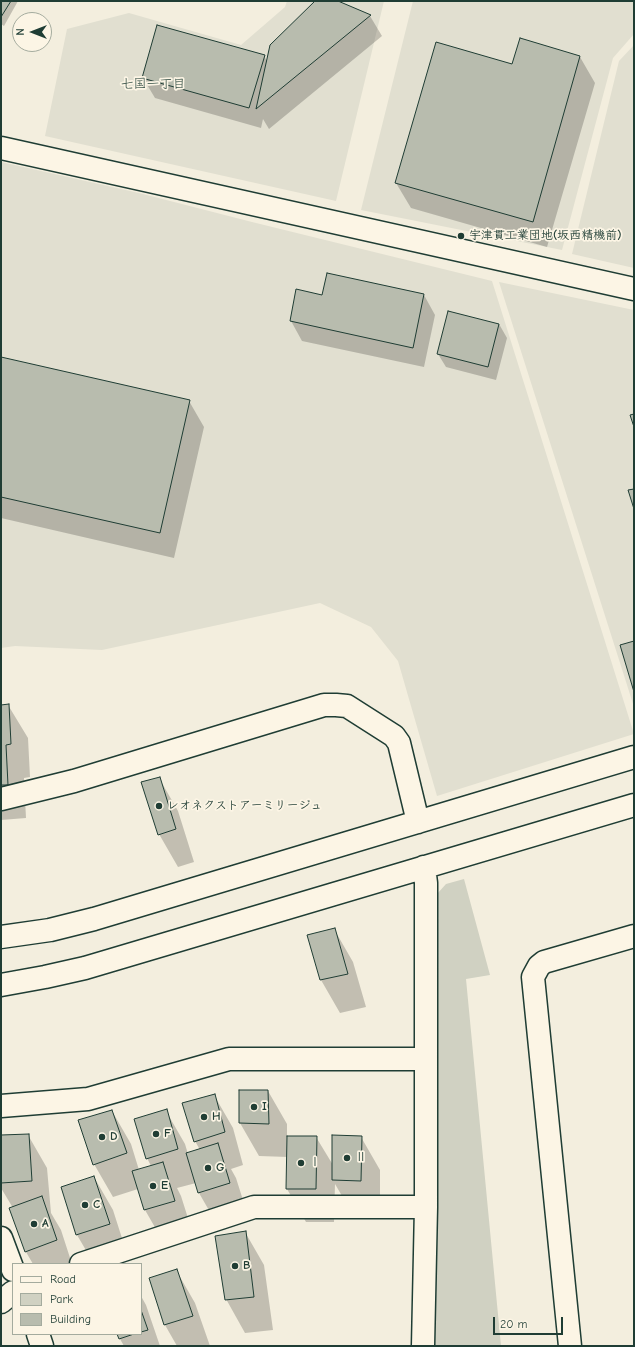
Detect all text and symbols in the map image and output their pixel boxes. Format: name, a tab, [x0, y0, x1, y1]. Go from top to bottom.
north arrow	[12, 12, 52, 52]
text: N	[14, 28, 27, 36]
district label: 七国一丁目	[121, 76, 185, 92]
place label: 宇津貫工業団地(坂西精機前)	[469, 229, 622, 243]
marker: 宇津貫工業団地(坂西精機前)	[456, 231, 466, 241]
place label: レオネクストアーミリージュ	[167, 799, 323, 813]
marker: レオネクストアーミリージュ	[154, 801, 164, 811]
place label: I	[262, 1100, 267, 1114]
marker: I	[249, 1102, 259, 1112]
place label: H	[212, 1110, 221, 1124]
marker: H	[199, 1112, 209, 1122]
place label: F	[164, 1127, 171, 1141]
marker: F	[151, 1129, 161, 1139]
place label: D	[110, 1130, 117, 1144]
marker: D	[97, 1132, 107, 1142]
place label: Ⅱ	[355, 1151, 367, 1165]
marker: Ⅱ	[342, 1153, 352, 1163]
place label: Ⅰ	[309, 1156, 321, 1170]
marker: Ⅰ	[296, 1158, 306, 1168]
place label: G	[216, 1161, 224, 1175]
marker: G	[203, 1163, 213, 1173]
place label: E	[161, 1179, 168, 1193]
marker: E	[148, 1181, 158, 1191]
place label: C	[93, 1198, 100, 1212]
marker: C	[80, 1200, 90, 1210]
place label: A	[42, 1217, 49, 1231]
marker: A	[29, 1219, 39, 1229]
place label: B	[243, 1259, 250, 1273]
marker: B	[230, 1261, 240, 1271]
legend	[12, 1263, 142, 1335]
text: Road	[50, 1272, 76, 1286]
text: Park	[50, 1292, 73, 1306]
scale bar	[495, 1309, 565, 1335]
text: Building	[50, 1312, 91, 1326]
text: 20 m	[500, 1317, 528, 1331]

